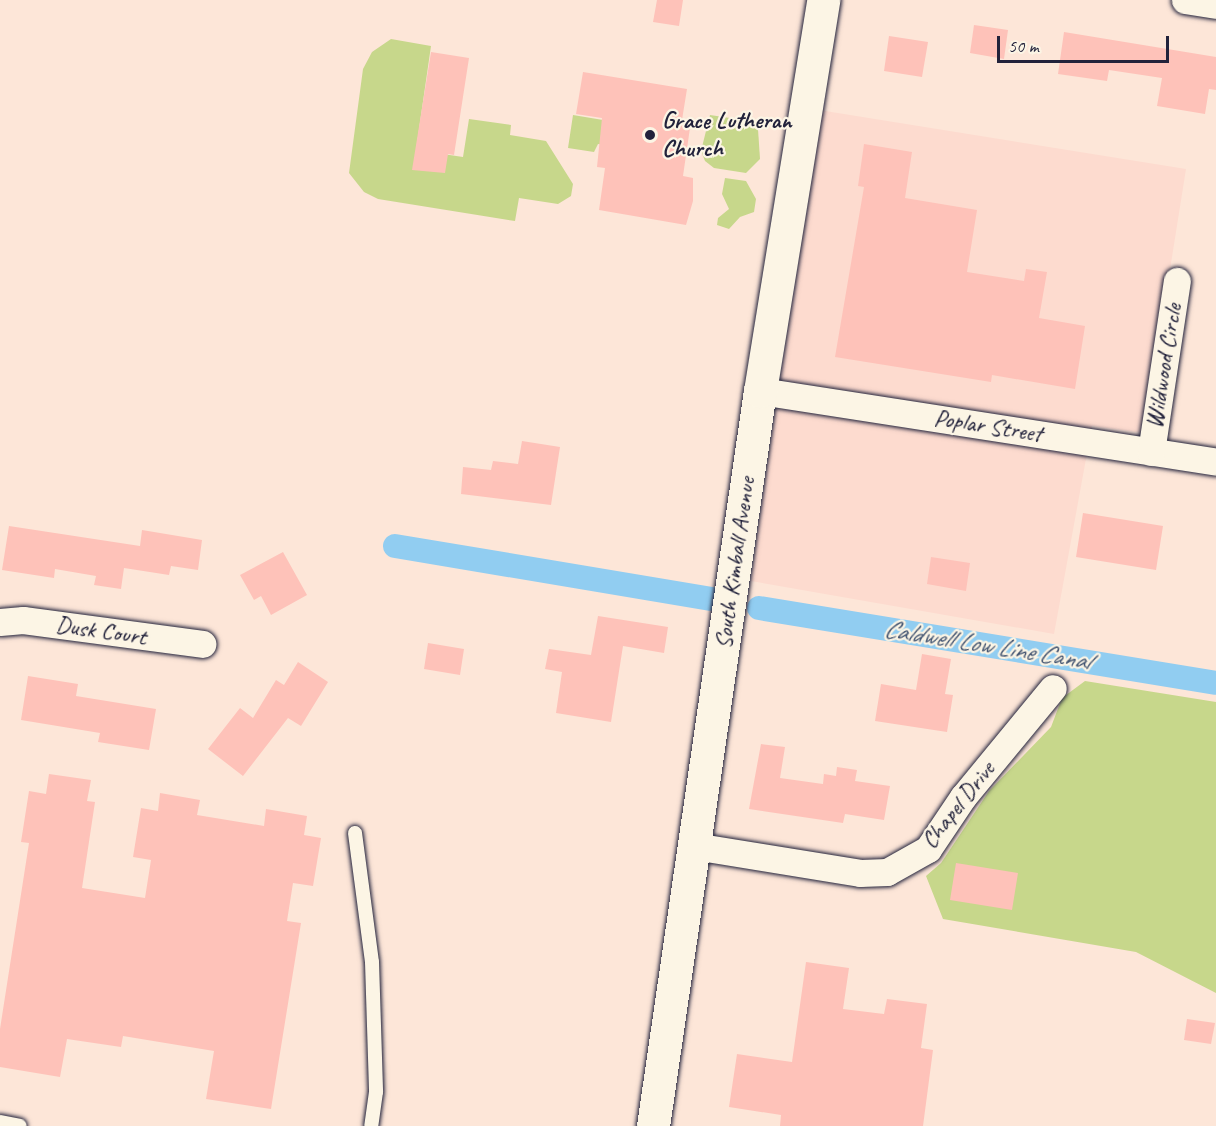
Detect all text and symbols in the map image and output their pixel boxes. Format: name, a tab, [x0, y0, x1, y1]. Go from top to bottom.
scale bar	[1000, 24, 1172, 62]
text: 50 m	[1008, 35, 1039, 57]
place label: Grace Lutheran Church	[662, 107, 790, 163]
marker: Grace Lutheran Church	[643, 128, 657, 142]
street label: Wildwood Circle	[1140, 302, 1188, 430]
street label: Poplar Street	[932, 403, 1044, 449]
street label: South Kimball Avenue	[709, 475, 761, 651]
street label: Dusk Court	[54, 610, 148, 652]
water label: Caldwell Low Line Canal	[882, 613, 1092, 677]
street label: Chapel Drive	[915, 756, 1001, 854]

